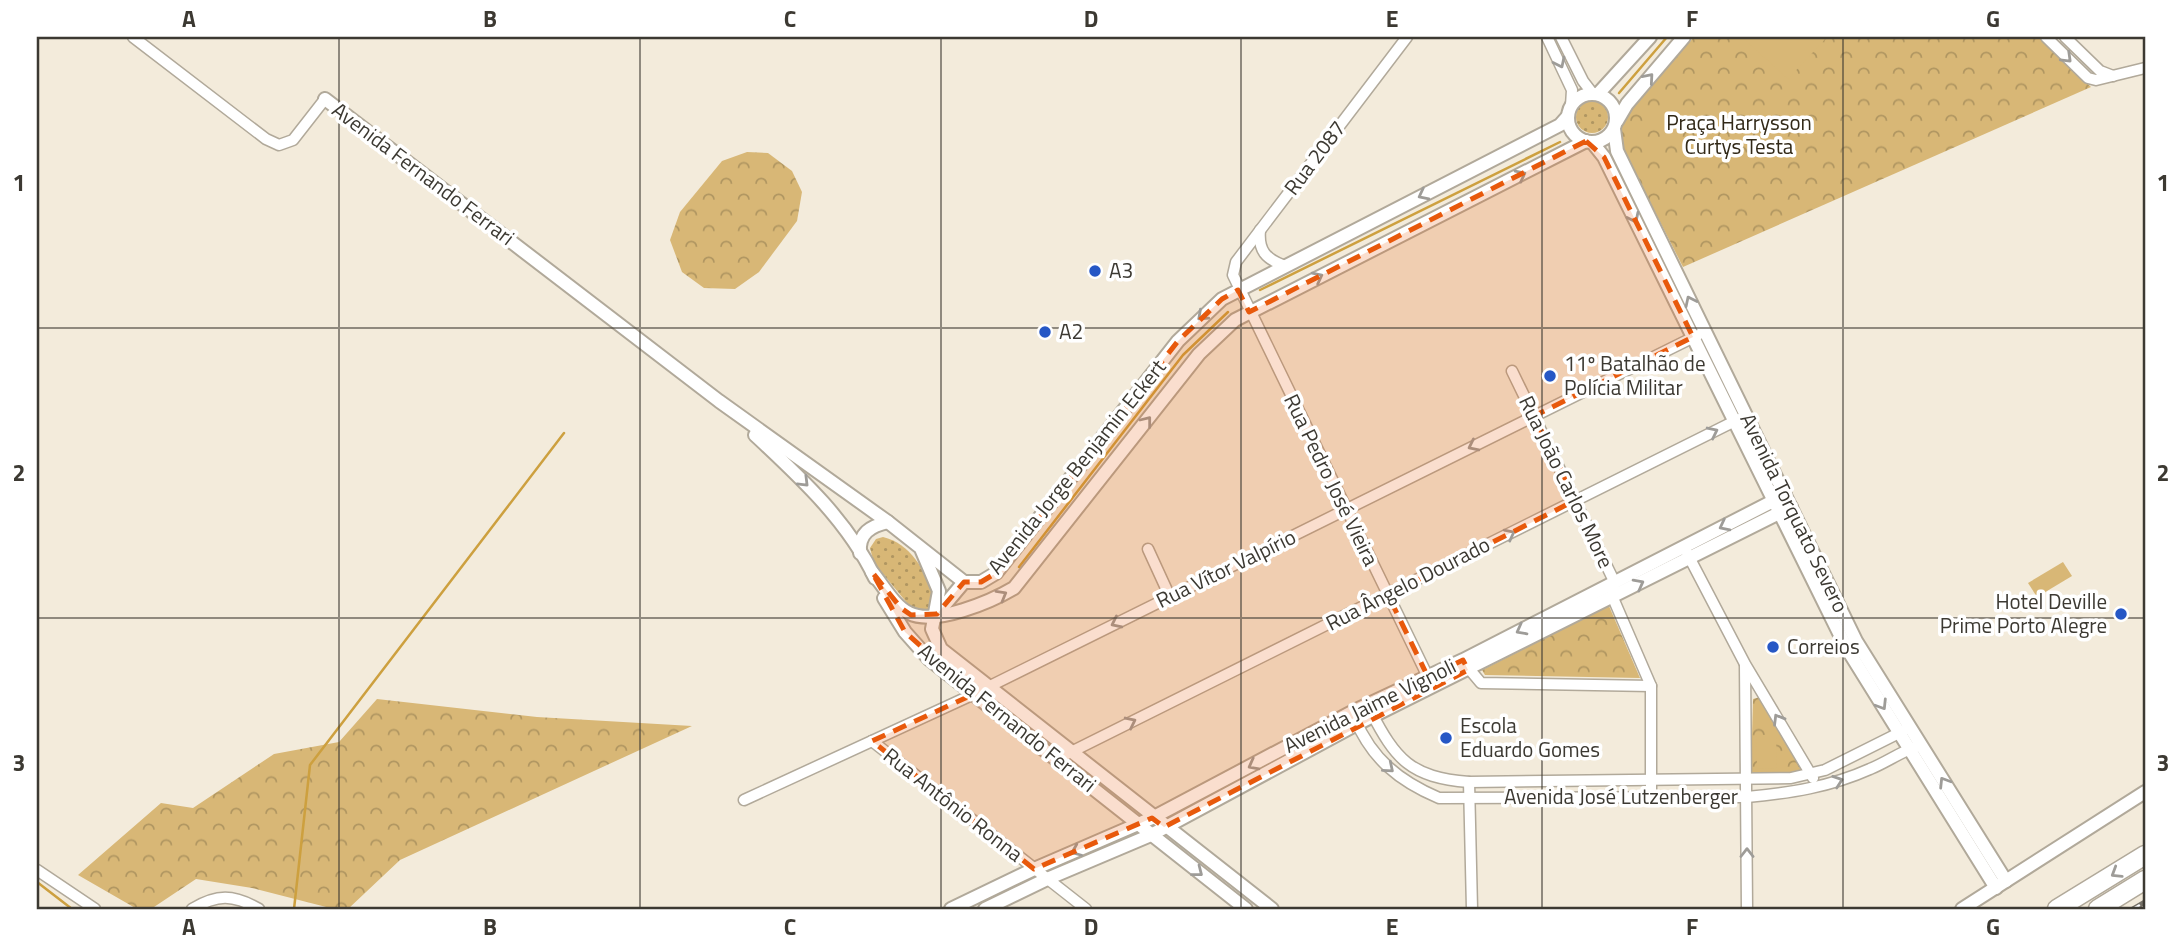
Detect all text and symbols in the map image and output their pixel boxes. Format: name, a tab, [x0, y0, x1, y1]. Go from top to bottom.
text: A	[182, 1, 196, 36]
text: B	[483, 1, 497, 36]
text: C	[784, 1, 796, 36]
text: D	[1084, 1, 1098, 36]
text: E	[1386, 1, 1398, 36]
text: F	[1686, 1, 1698, 36]
text: G	[1986, 1, 2000, 36]
one-way arrow	[2059, 49, 2072, 62]
one-way arrow	[1552, 56, 1566, 68]
one-way arrow	[1641, 73, 1653, 86]
street label: Avenida Fernando Ferrari	[326, 94, 522, 253]
park label: Praça Harrysson Curtys Testa	[1666, 106, 1812, 162]
street label: Rua 2087	[1275, 113, 1353, 201]
text: 1	[13, 165, 25, 200]
text: 1	[2157, 165, 2169, 200]
one-way arrow	[1514, 169, 1526, 183]
one-way arrow	[1418, 187, 1430, 201]
one-way arrow	[1626, 211, 1640, 223]
place label: A3	[1109, 254, 1133, 286]
marker: A3	[1087, 263, 1103, 279]
one-way arrow	[1311, 272, 1323, 286]
one-way arrow	[1684, 296, 1698, 308]
one-way arrow	[1198, 308, 1211, 320]
place label: A2	[1059, 315, 1083, 347]
marker: A2	[1037, 324, 1053, 340]
place label: 11º Batalhão de Polícia Militar	[1564, 347, 1706, 403]
street label: Avenida Jorge Benjamin Eckert	[979, 351, 1174, 581]
marker: 11º Batalhão de Polícia Militar	[1542, 368, 1558, 384]
street label: Rua Pedro José Vieira	[1276, 388, 1388, 571]
street label: Rua João Carlos More	[1511, 390, 1623, 573]
street label: Avenida Torquato Severo	[1733, 407, 1857, 618]
one-way arrow	[1139, 416, 1152, 429]
one-way arrow	[1706, 427, 1719, 441]
one-way arrow	[1468, 438, 1480, 452]
text: 2	[13, 455, 25, 490]
text: 2	[2157, 455, 2169, 490]
one-way arrow	[796, 473, 809, 486]
one-way arrow	[1719, 517, 1731, 531]
street label: Rua Vítor Valpírio	[1150, 520, 1301, 616]
street label: Rua Ângelo Dourado	[1320, 528, 1495, 638]
one-way arrow	[1503, 528, 1515, 542]
one-way arrow	[1632, 579, 1644, 592]
place label: Hotel Deville Prime Porto Alegre	[1940, 585, 2107, 641]
one-way arrow	[994, 590, 1007, 603]
marker: Hotel Deville Prime Porto Alegre	[2113, 606, 2129, 622]
one-way arrow	[1111, 615, 1123, 629]
one-way arrow	[1516, 621, 1528, 635]
place label: Correios	[1787, 630, 1860, 662]
street label: Avenida Fernando Ferrari	[912, 635, 1104, 799]
marker: Correios	[1765, 639, 1781, 655]
street label: Avenida Jaime Vignoli	[1278, 649, 1461, 761]
one-way arrow	[1873, 698, 1886, 711]
place label: Escola Eduardo Gomes	[1460, 709, 1600, 765]
one-way arrow	[1774, 714, 1787, 727]
one-way arrow	[1124, 717, 1136, 731]
marker: Escola Eduardo Gomes	[1438, 730, 1454, 746]
street label: Rua Antônio Ronna	[877, 739, 1031, 869]
text: 3	[13, 745, 25, 780]
text: 3	[2157, 745, 2169, 780]
one-way arrow	[1247, 757, 1260, 770]
one-way arrow	[1381, 760, 1394, 772]
one-way arrow	[1831, 775, 1843, 789]
one-way arrow	[1939, 776, 1952, 789]
street label: Avenida José Lutzenberger	[1504, 780, 1738, 812]
one-way arrow	[1071, 843, 1083, 857]
one-way arrow	[1739, 847, 1755, 858]
one-way arrow	[1190, 864, 1203, 876]
one-way arrow	[2111, 864, 2124, 877]
text: A	[182, 909, 196, 944]
text: B	[483, 909, 497, 944]
text: C	[784, 909, 796, 944]
text: D	[1084, 909, 1098, 944]
text: E	[1386, 909, 1398, 944]
text: F	[1686, 909, 1698, 944]
text: G	[1986, 909, 2000, 944]

